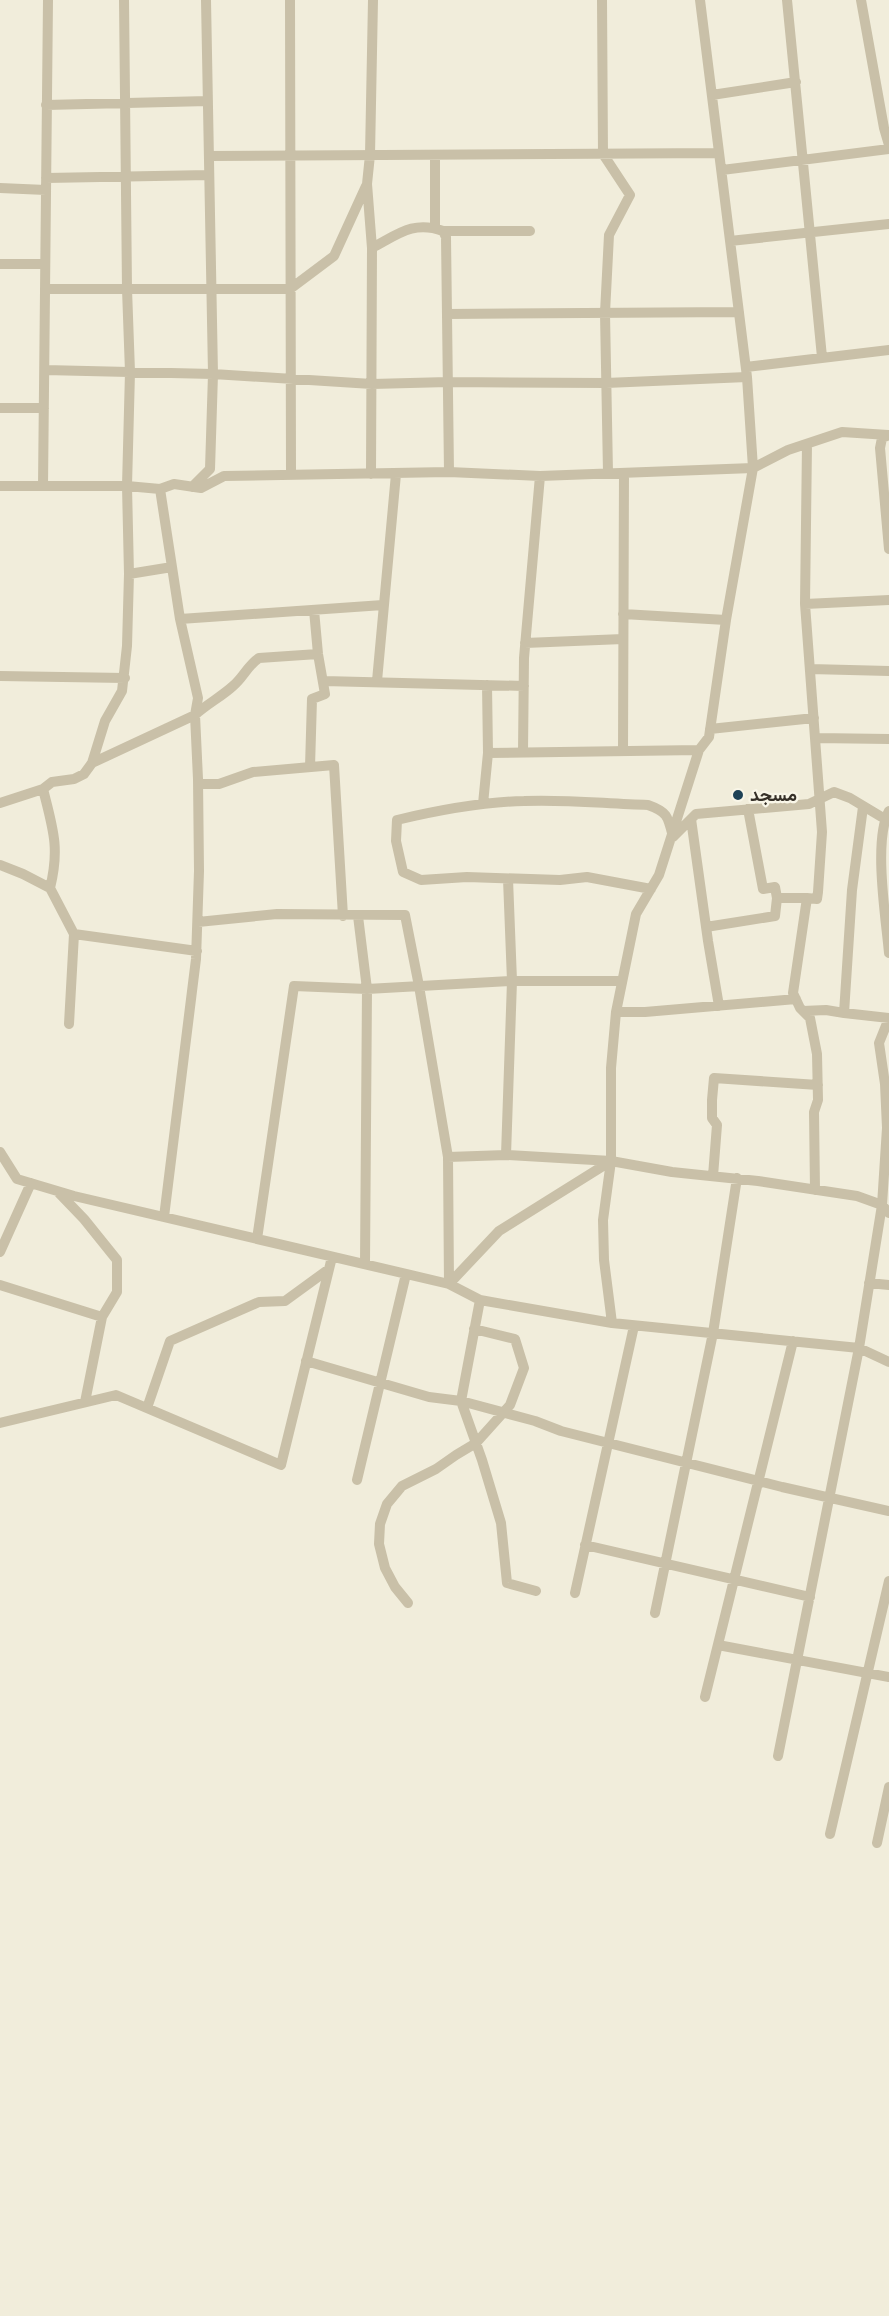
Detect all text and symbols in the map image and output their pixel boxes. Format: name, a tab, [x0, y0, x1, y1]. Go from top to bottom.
place label: مسجد	[750, 783, 797, 806]
marker: مسجد	[731, 788, 745, 802]

